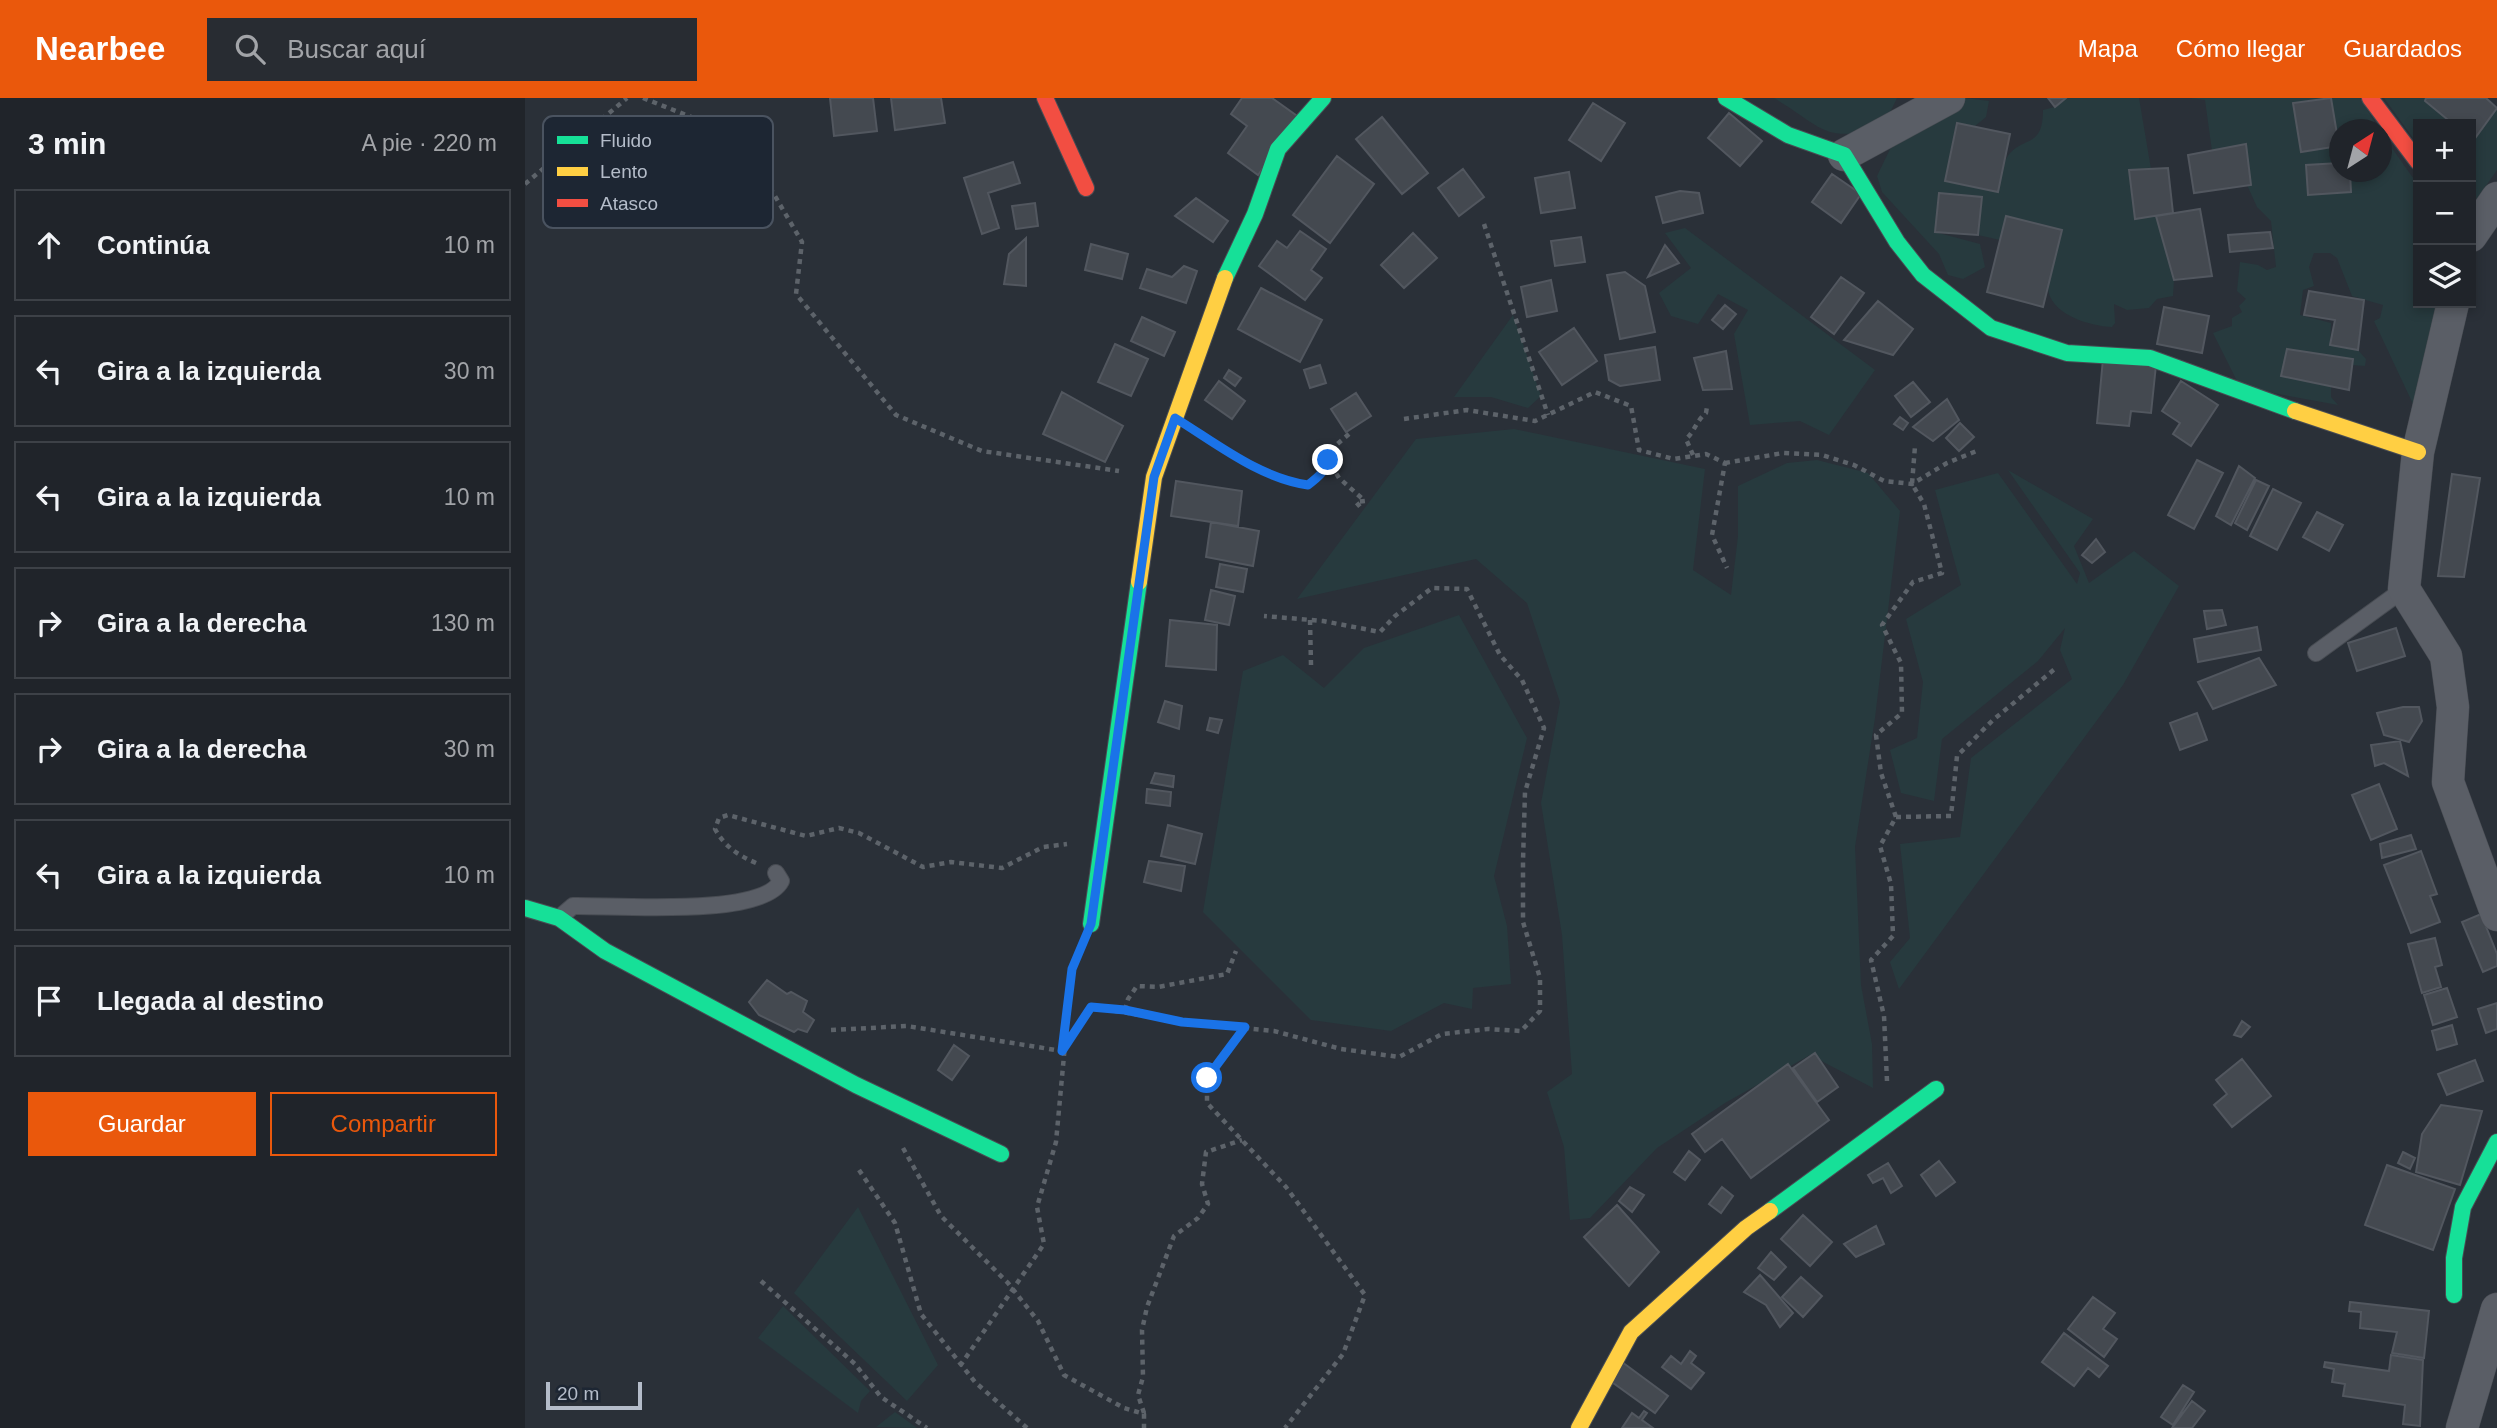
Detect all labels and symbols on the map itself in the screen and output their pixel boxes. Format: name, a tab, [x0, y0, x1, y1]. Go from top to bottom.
legend	[543, 116, 773, 228]
north arrow	[2329, 119, 2392, 182]
text: Fluido	[600, 130, 652, 151]
text: Lento	[600, 161, 648, 182]
text: Atasco	[600, 193, 658, 214]
route end	[1312, 444, 1343, 475]
route start	[1191, 1062, 1222, 1093]
scale bar	[546, 1379, 642, 1411]

